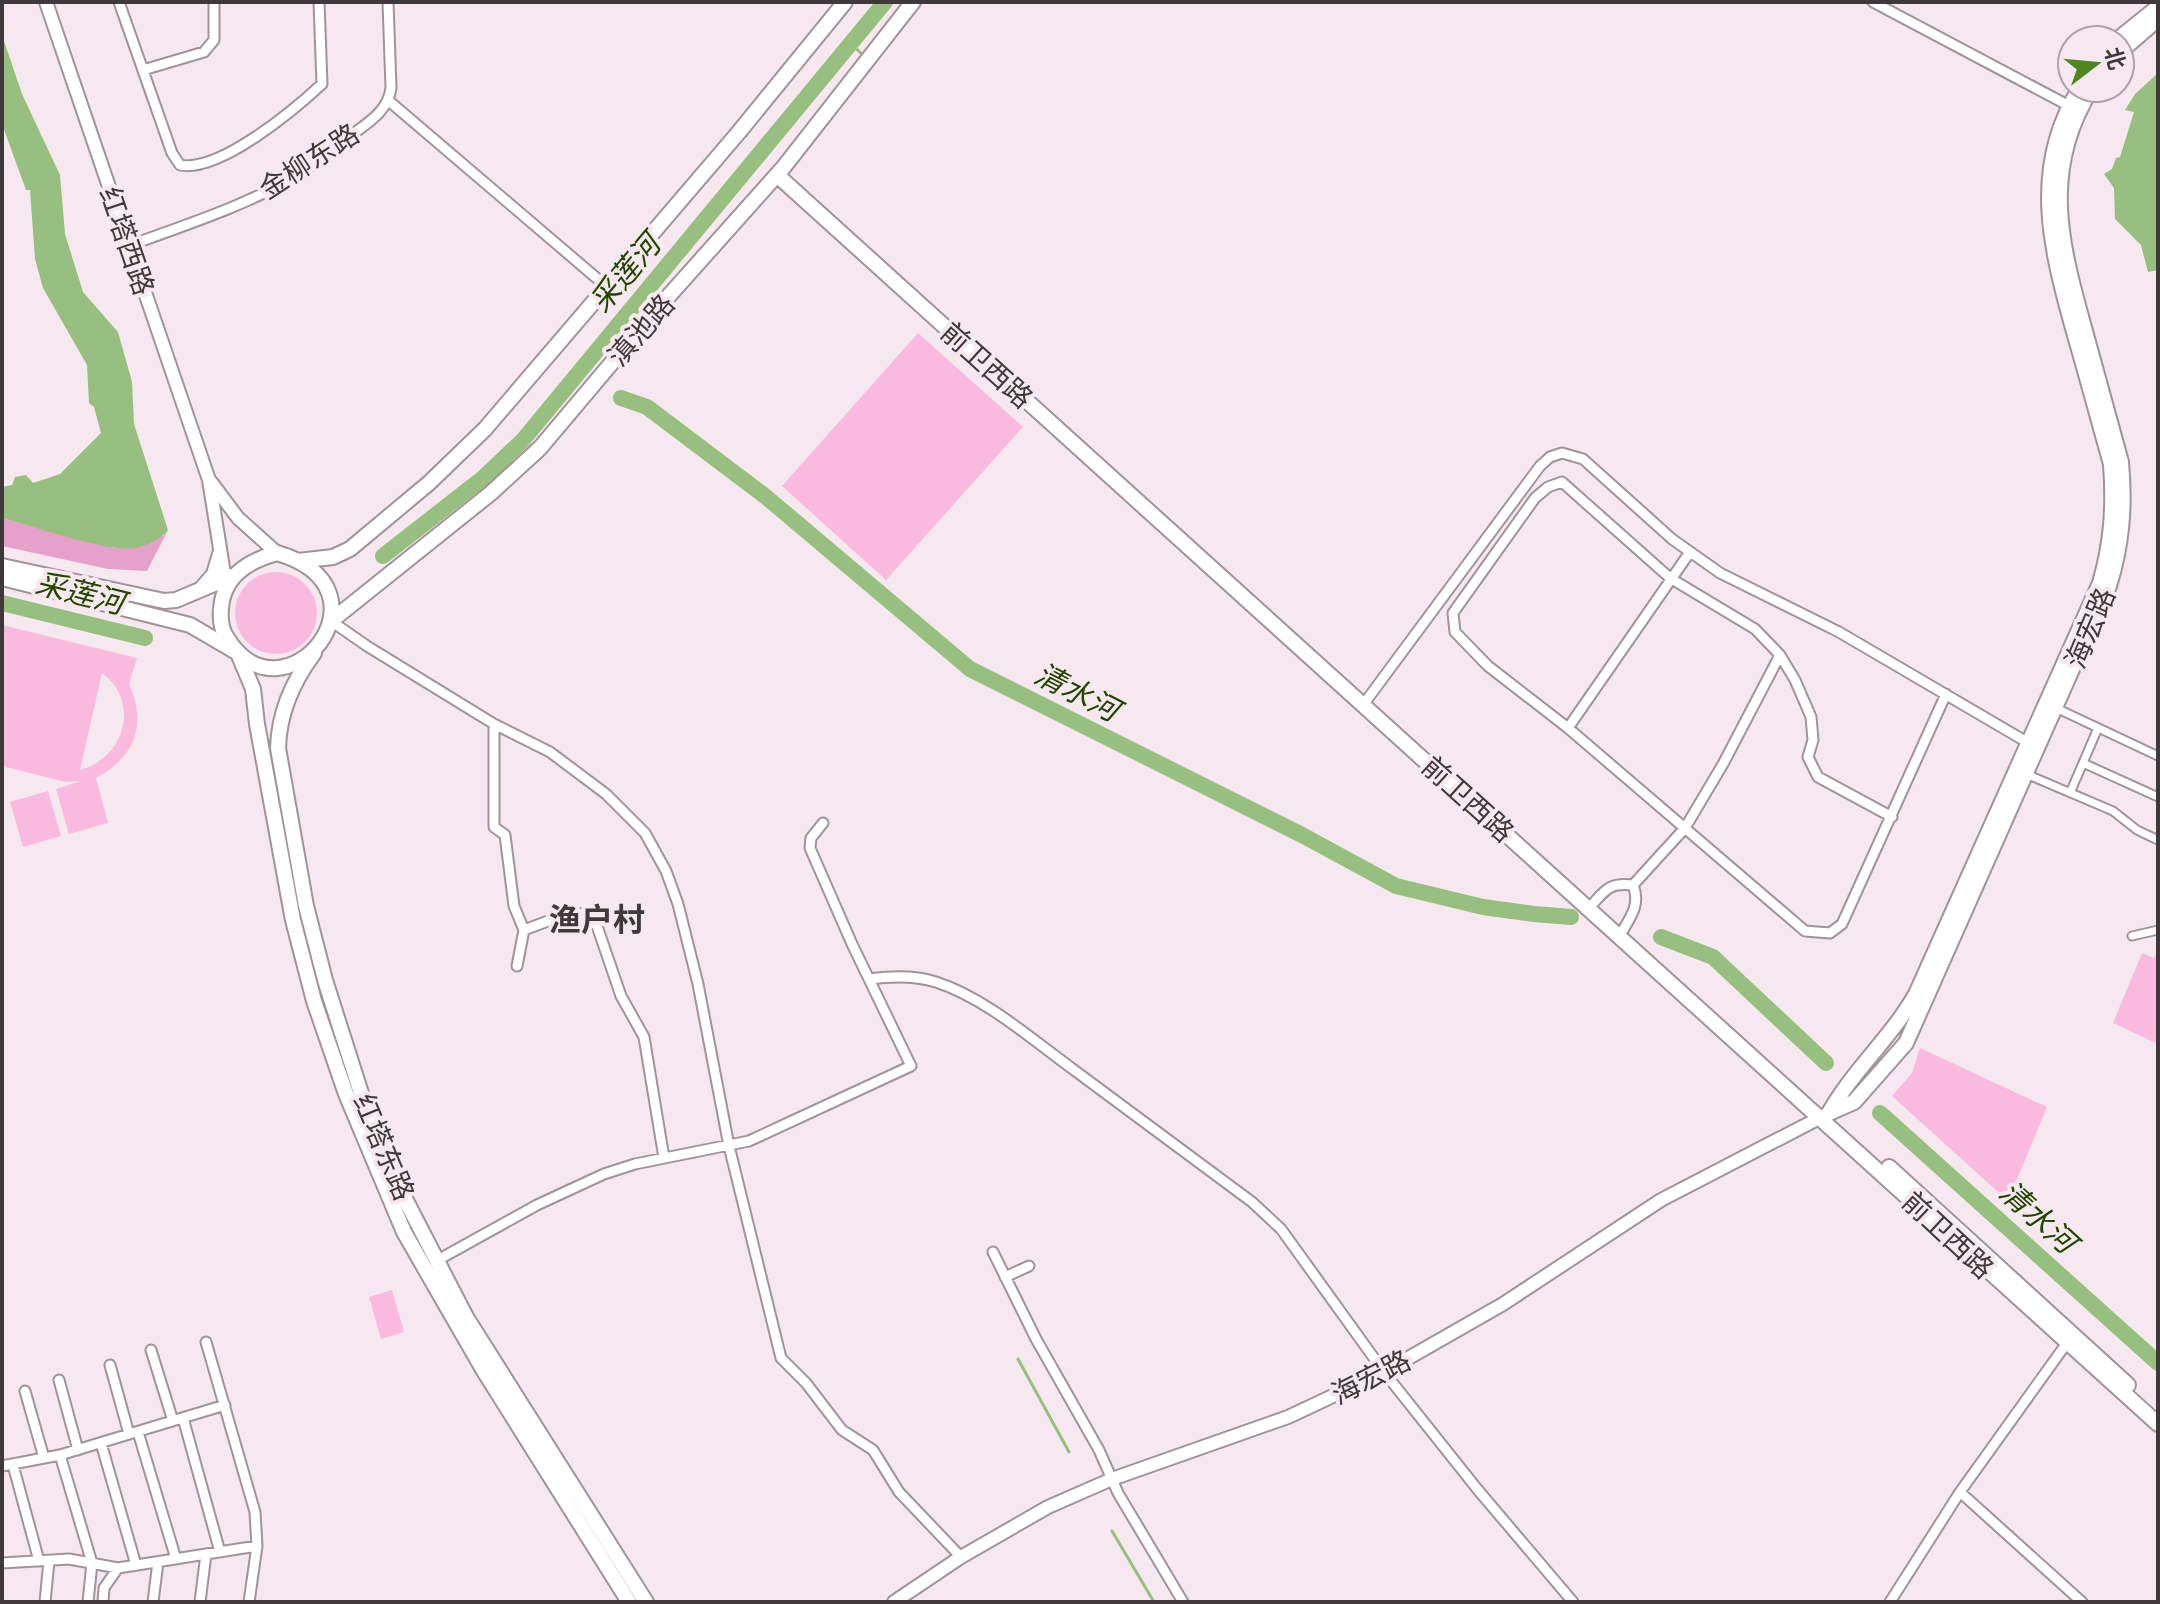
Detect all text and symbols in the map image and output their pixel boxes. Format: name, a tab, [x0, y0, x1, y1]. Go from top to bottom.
north arrow	[2056, 24, 2136, 104]
text: 北	[2099, 44, 2132, 73]
street label: 金柳东路	[252, 115, 366, 207]
street label: 红塔西路	[92, 182, 162, 300]
water label: 采莲河	[581, 222, 672, 320]
street label: 滇池路	[600, 286, 682, 374]
street label: 前卫西路	[933, 314, 1041, 416]
water label: 采莲河	[32, 563, 133, 624]
street label: 海宏路	[2057, 582, 2123, 674]
water label: 清水河	[1028, 654, 1130, 732]
street label: 前卫西路	[1414, 748, 1522, 850]
district label: 渔户村	[549, 900, 645, 940]
street label: 红塔东路	[346, 1088, 422, 1206]
water label: 清水河	[1992, 1172, 2088, 1265]
street label: 前卫西路	[1895, 1184, 2001, 1286]
street label: 海宏路	[1325, 1342, 1417, 1412]

